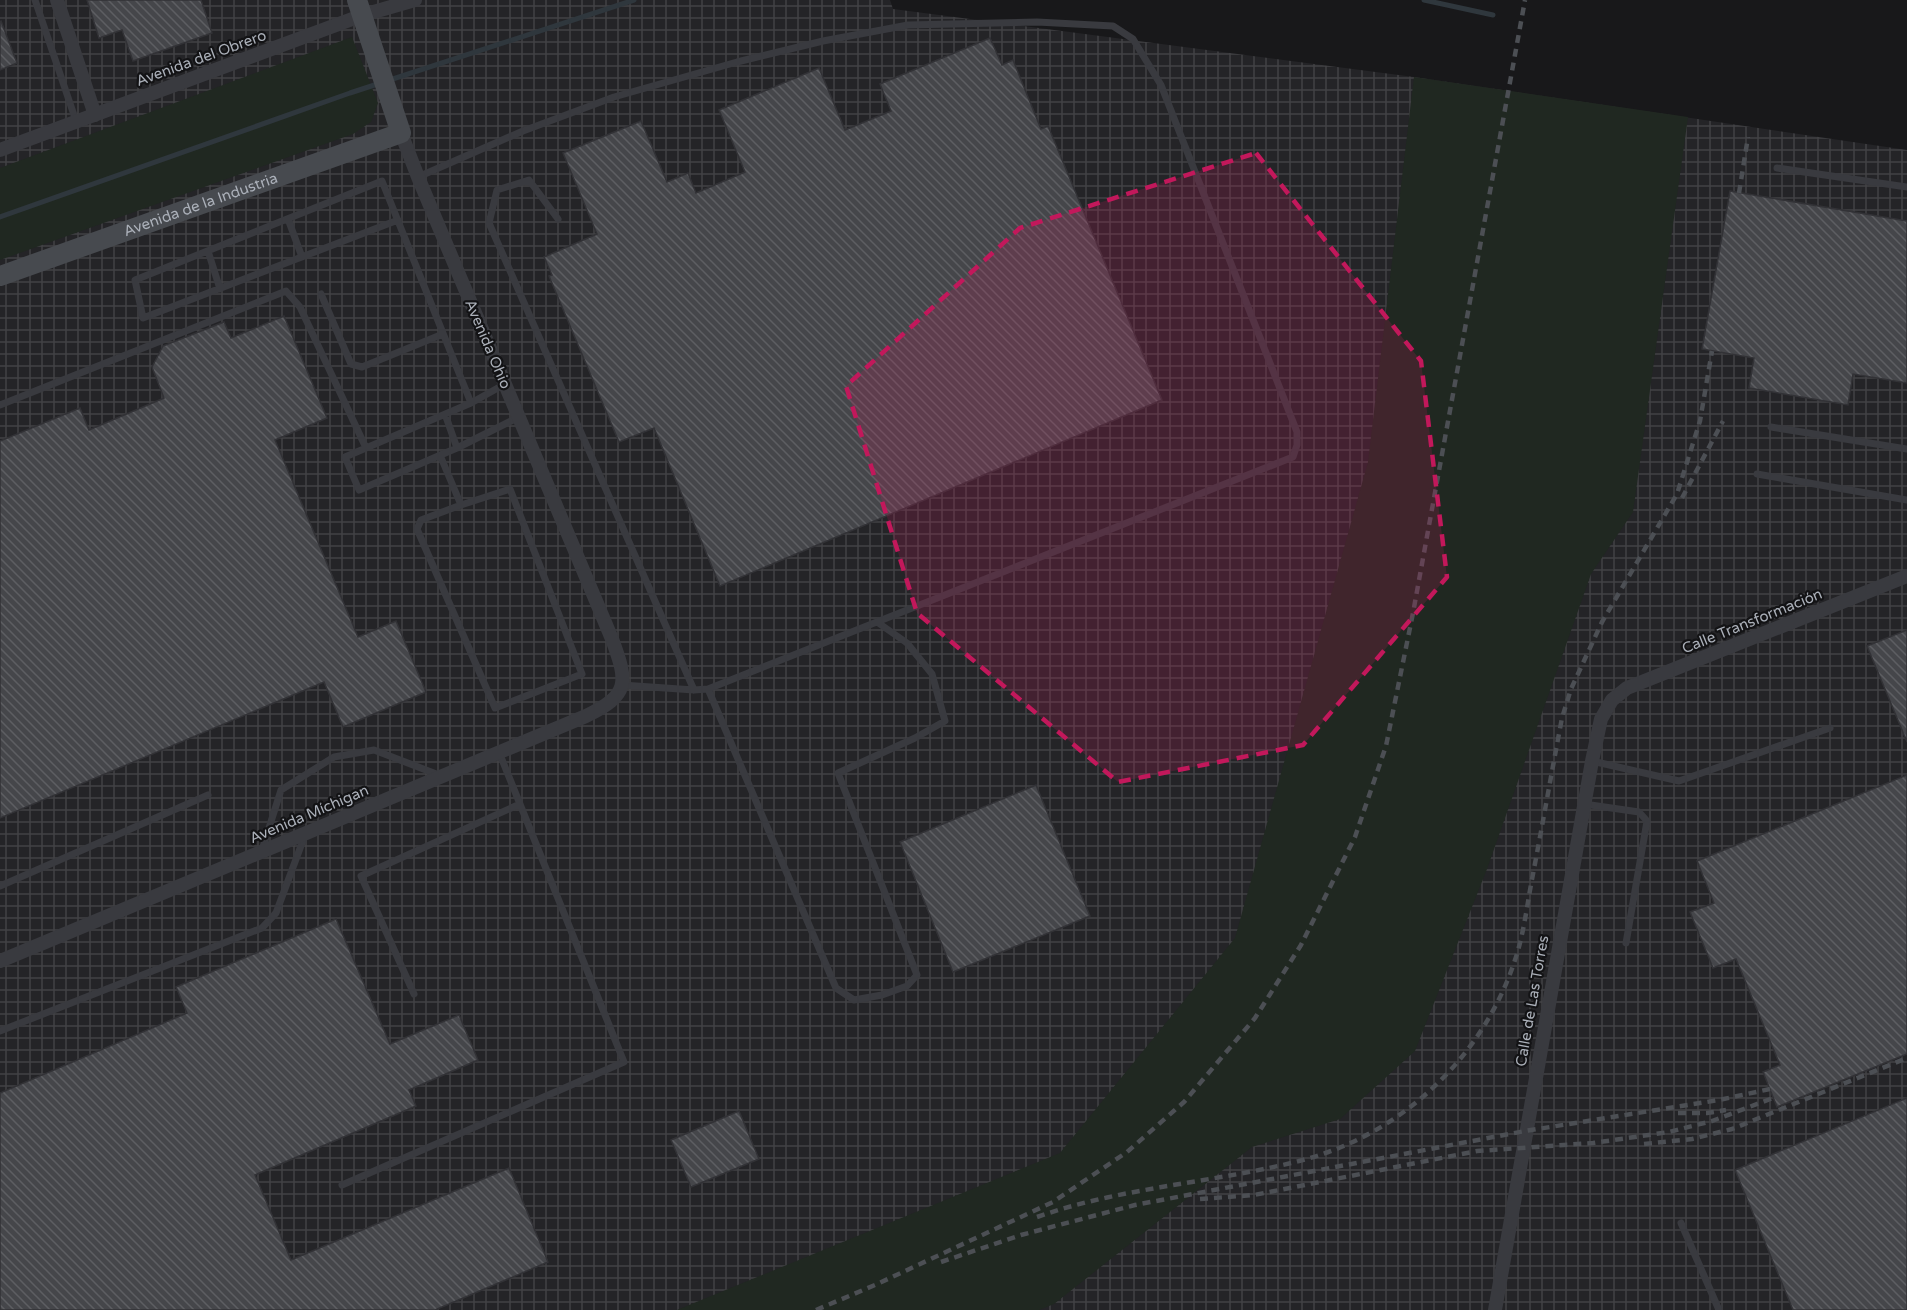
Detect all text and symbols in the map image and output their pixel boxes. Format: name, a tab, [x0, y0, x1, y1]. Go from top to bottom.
street label: Avenida del Obrero	[133, 26, 269, 90]
street label: Avenida de la Industria	[121, 169, 280, 240]
street label: Avenida Ohio	[461, 296, 515, 392]
street label: Calle Transformación	[1679, 585, 1825, 657]
street label: Avenida Míchigan	[247, 781, 371, 847]
street label: Calle de Las Torres	[1512, 934, 1552, 1068]

